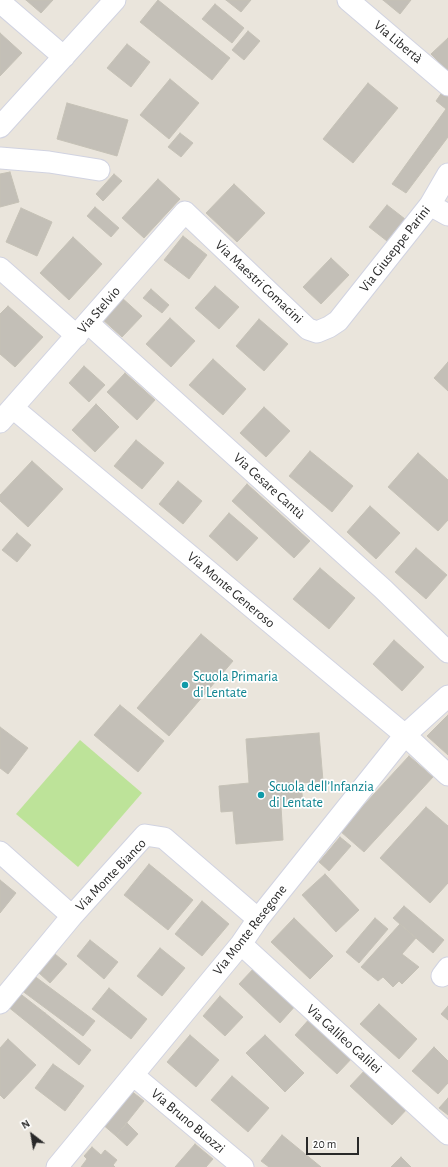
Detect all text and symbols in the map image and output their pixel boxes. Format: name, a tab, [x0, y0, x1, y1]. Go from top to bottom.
street label: Via Libertà	[370, 17, 426, 67]
street label: Via Giuseppe Parini	[356, 202, 434, 296]
street label: Via Maestri Comacini	[211, 237, 307, 327]
street label: Via Stelvio	[74, 283, 124, 337]
street label: Via Cesare Cantù	[230, 449, 308, 523]
street label: Via Monte Generoso	[184, 548, 278, 632]
place label: Scuola Primaria di Lentate	[193, 669, 278, 702]
marker: Scuola Primaria di Lentate	[180, 680, 190, 690]
place label: Scuola dell’Infanzia di Lentate	[269, 779, 374, 812]
marker: Scuola dell’Infanzia di Lentate	[256, 790, 266, 800]
street label: Via Monte Bianco	[72, 835, 150, 915]
street label: Via Monte Resegone	[209, 881, 291, 979]
street label: Via Galileo Galilei	[303, 1001, 385, 1077]
street label: Via Bruno Buozzi	[148, 1085, 228, 1157]
north arrow	[12, 1115, 52, 1155]
text: N	[19, 1118, 32, 1131]
scale bar	[308, 1129, 361, 1155]
text: 20 m	[313, 1138, 336, 1150]

